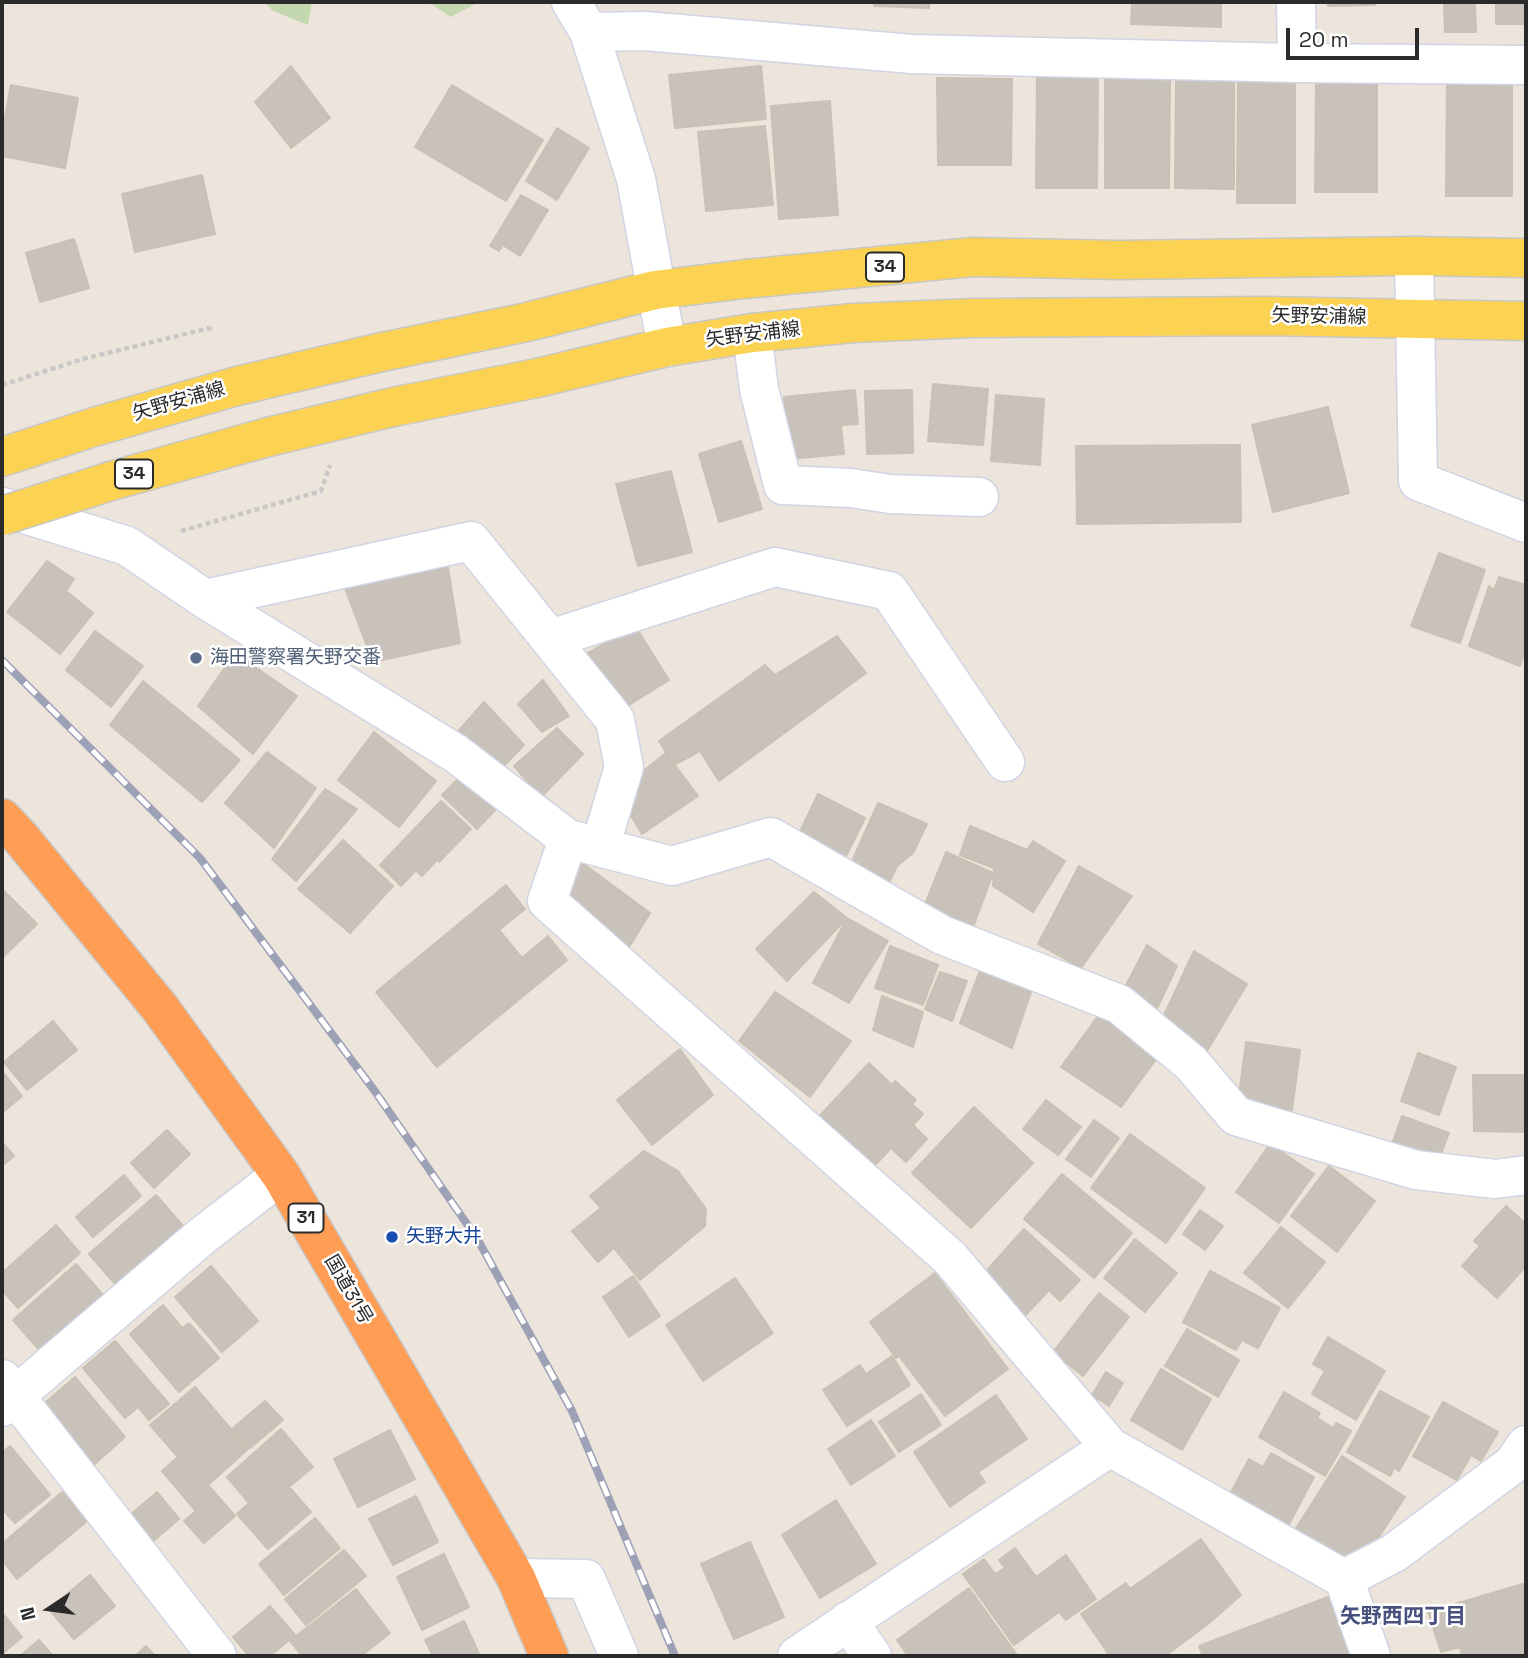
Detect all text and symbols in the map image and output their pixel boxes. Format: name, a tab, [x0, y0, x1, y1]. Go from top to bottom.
scale bar	[1290, 14, 1423, 58]
text: 20 m	[1299, 26, 1349, 53]
road number: 34	[866, 253, 904, 282]
street label: 矢野安浦線	[1271, 305, 1367, 329]
street label: 矢野安浦線	[704, 318, 802, 352]
street label: 矢野安浦線	[130, 378, 228, 426]
road number: 34	[115, 460, 153, 488]
place label: 海田警察署矢野交番	[210, 647, 381, 669]
marker: 海田警察署矢野交番	[188, 650, 204, 666]
road number: 31	[288, 1204, 324, 1232]
place label: 矢野大井	[406, 1226, 482, 1248]
marker: 矢野大井	[384, 1229, 400, 1245]
street label: 国道31号	[319, 1251, 377, 1329]
north arrow	[14, 1574, 84, 1644]
district label: 矢野西四丁目	[1340, 1604, 1466, 1630]
text: N	[14, 1605, 42, 1623]

